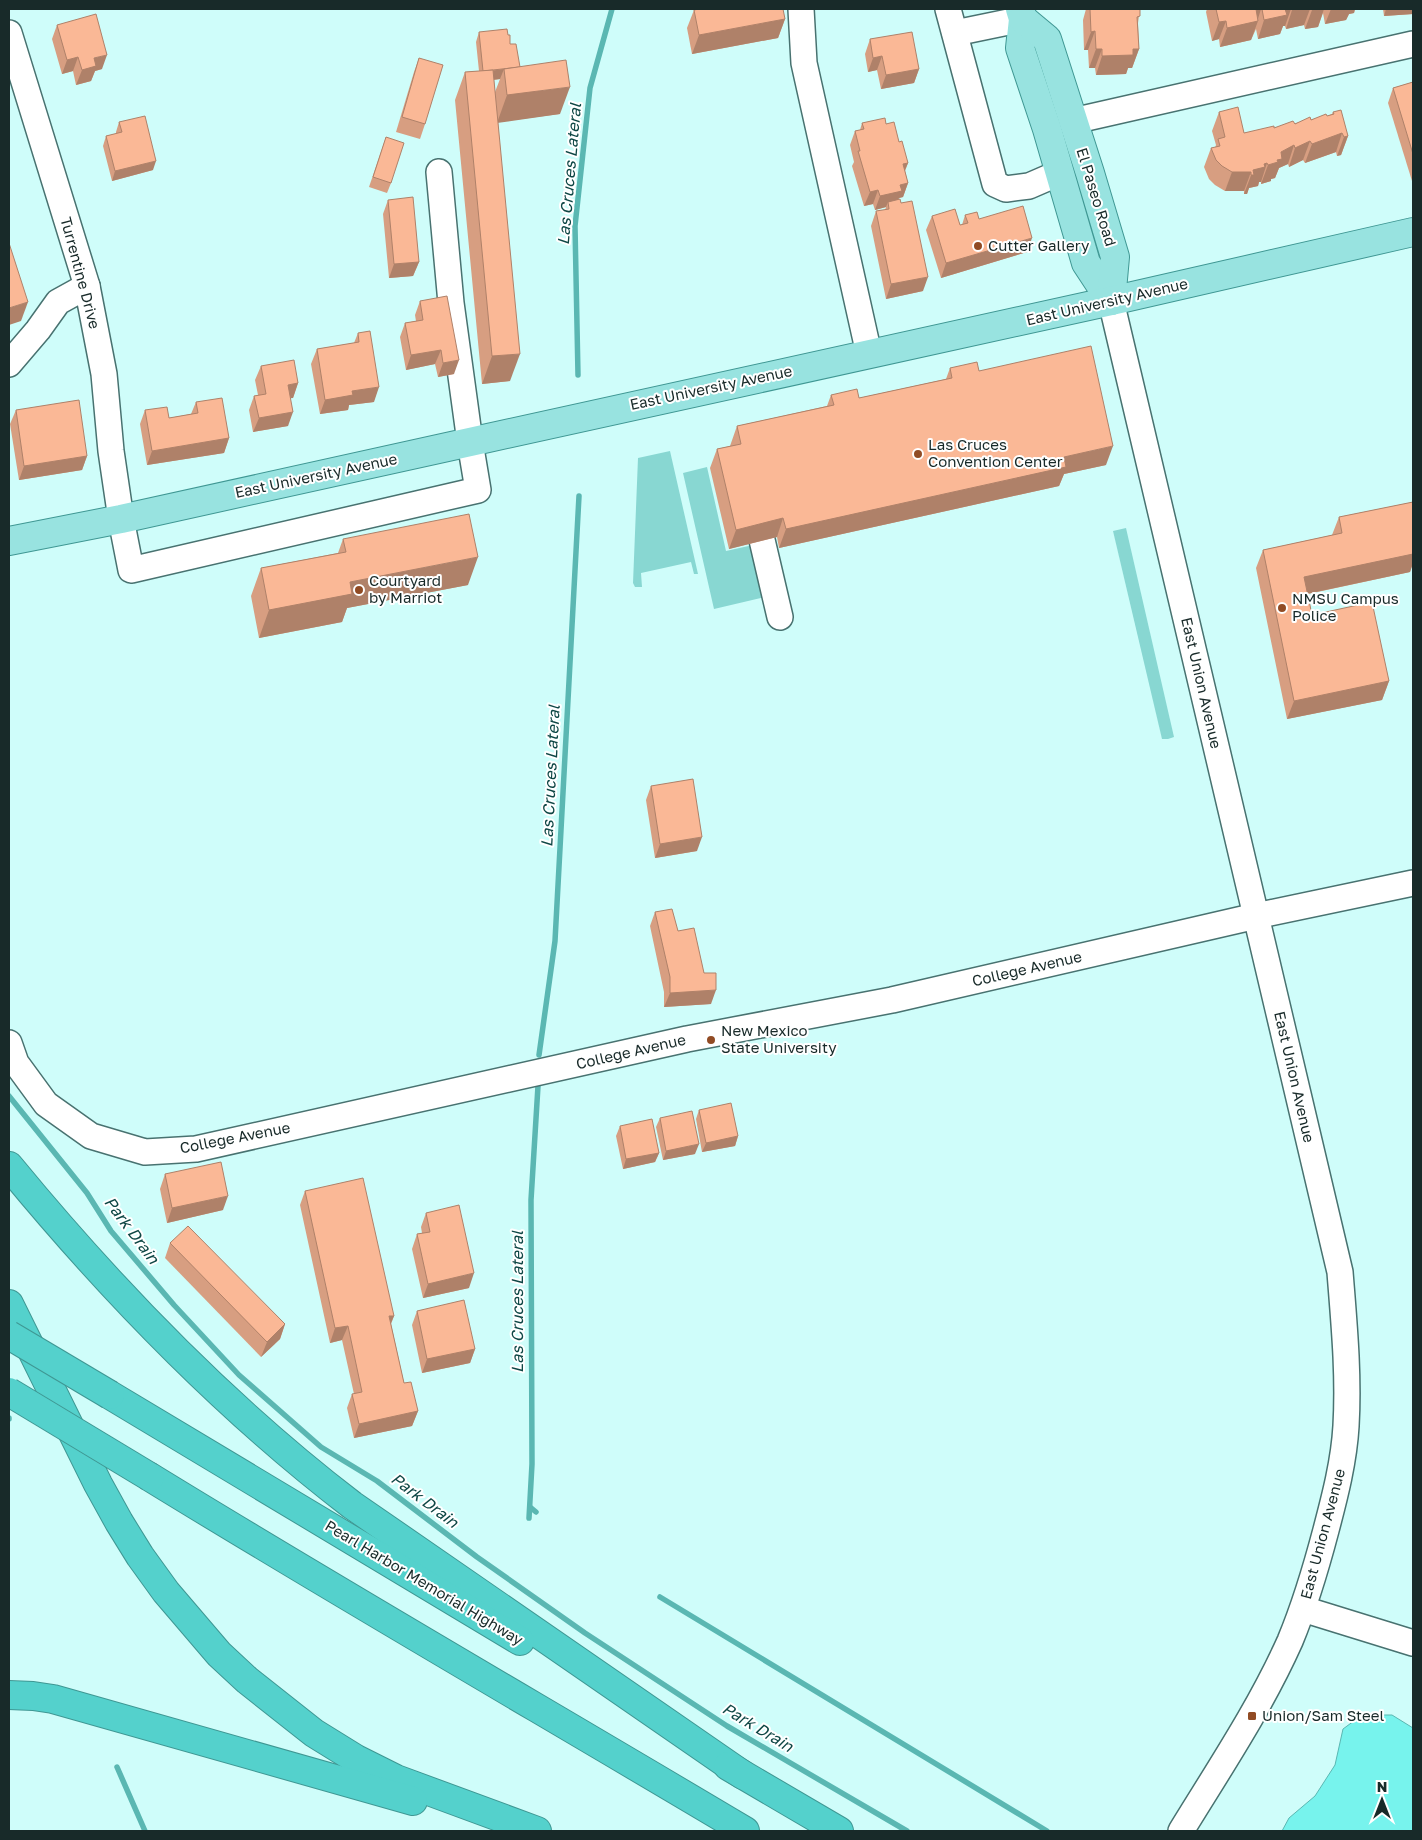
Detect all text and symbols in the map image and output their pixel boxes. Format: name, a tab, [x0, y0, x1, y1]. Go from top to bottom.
water label: Las Cruces Lateral	[553, 101, 585, 246]
street label: El Paseo Road	[1073, 145, 1120, 248]
street label: Turrentine Drive	[57, 215, 105, 331]
place label: Cutter Gallery	[988, 236, 1090, 254]
marker: Cutter Gallery	[972, 240, 984, 252]
street label: East University Avenue	[1024, 274, 1190, 328]
street label: East University Avenue	[628, 361, 794, 413]
place label: Las Cruces Convention Center	[928, 435, 1063, 470]
marker: Las Cruces Convention Center	[912, 448, 924, 460]
street label: East University Avenue	[233, 449, 399, 501]
place label: Courtyard by Marriot	[369, 571, 442, 606]
marker: Courtyard by Marriot	[353, 584, 365, 596]
place label: NMSU Campus Police	[1292, 589, 1399, 624]
marker: NMSU Campus Police	[1276, 602, 1288, 614]
street label: East Union Avenue	[1178, 615, 1226, 751]
water label: Las Cruces Lateral	[536, 704, 564, 848]
street label: College Avenue	[970, 947, 1084, 989]
street label: East Union Avenue	[1271, 1009, 1319, 1145]
place label: New Mexico State University	[721, 1021, 837, 1056]
street label: College Avenue	[574, 1030, 688, 1072]
marker: New Mexico State University	[705, 1034, 717, 1046]
street label: College Avenue	[178, 1117, 292, 1157]
water label: Park Drain	[100, 1192, 164, 1269]
water label: Las Cruces Lateral	[507, 1230, 527, 1373]
street label: East Union Avenue	[1296, 1466, 1348, 1601]
water label: Park Drain	[387, 1468, 464, 1532]
street label: Pearl Harbor Memorial Highway	[322, 1516, 527, 1649]
water label: Park Drain	[719, 1698, 798, 1757]
place label: Union/Sam Steel	[1262, 1706, 1384, 1724]
marker: Union/Sam Steel	[1246, 1710, 1258, 1722]
north arrow	[1357, 1775, 1407, 1825]
text: N	[1377, 1778, 1387, 1795]

